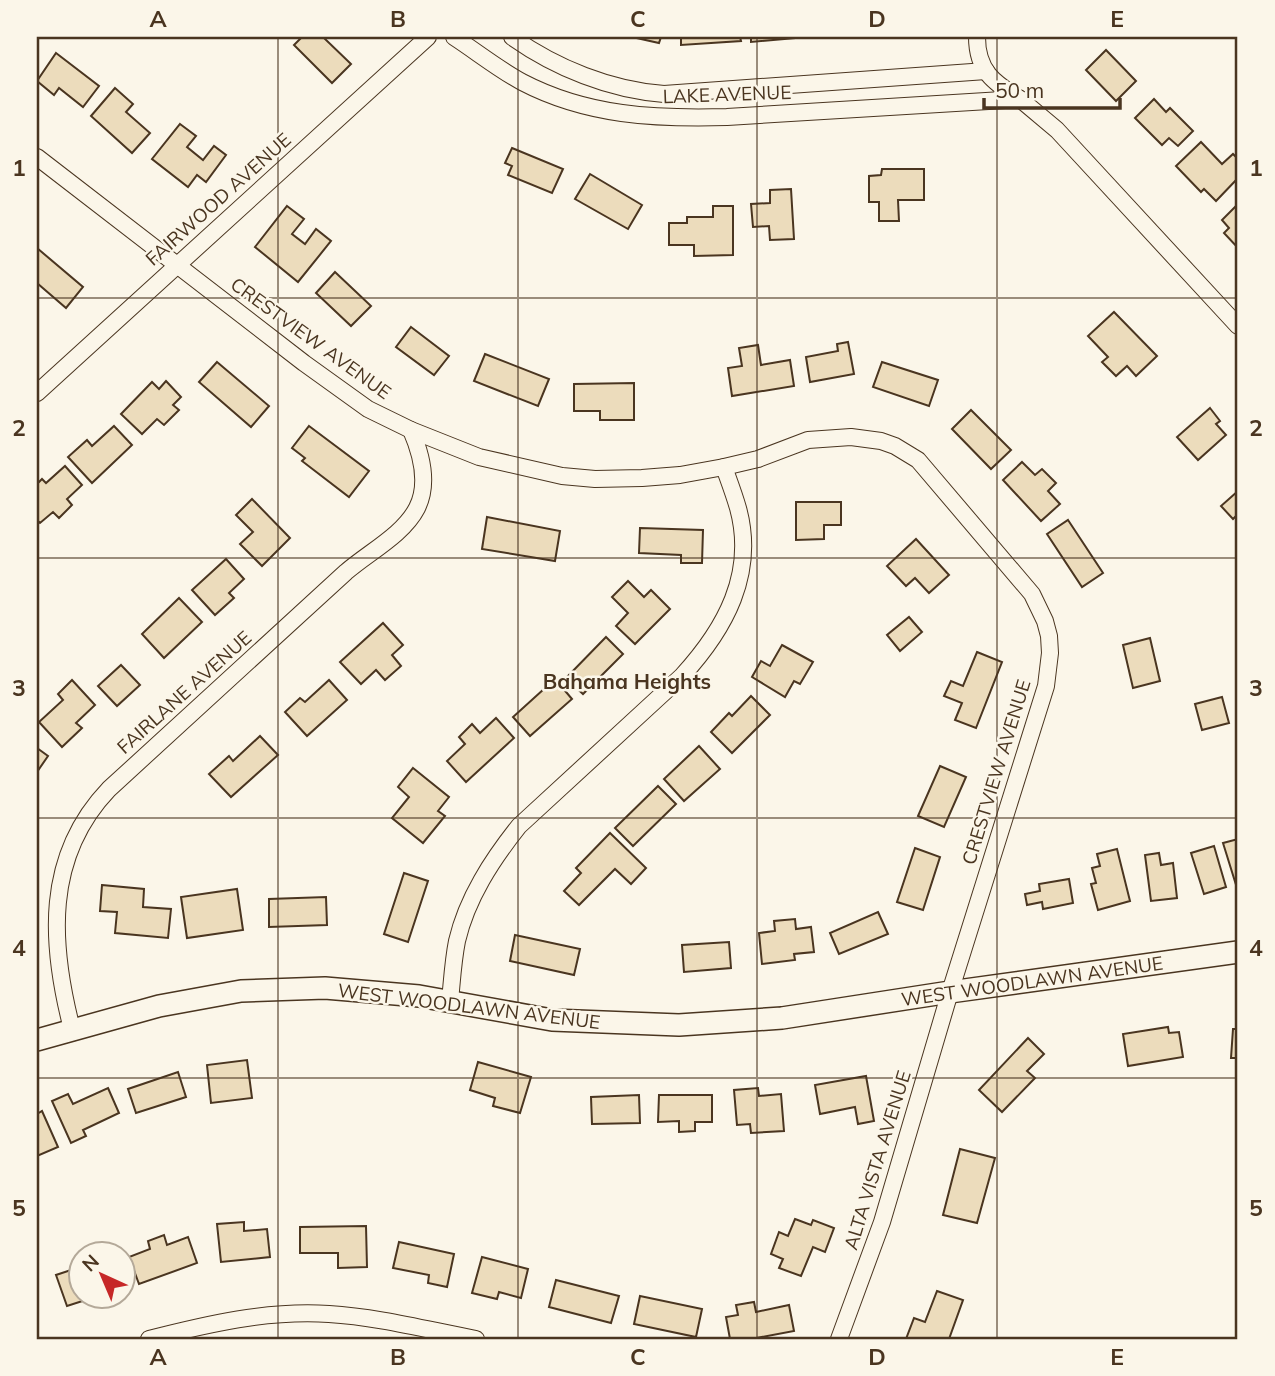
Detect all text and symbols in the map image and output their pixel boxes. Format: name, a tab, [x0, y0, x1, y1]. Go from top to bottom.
text: A	[149, 4, 167, 33]
text: B	[390, 4, 406, 33]
text: C	[630, 4, 646, 33]
text: D	[868, 4, 886, 33]
text: E	[1110, 4, 1124, 33]
scale bar	[984, 66, 1121, 110]
text: 50 m	[995, 77, 1044, 103]
street label: LAKE AVENUE	[662, 80, 792, 108]
street label: FAIRWOOD AVENUE	[140, 127, 296, 271]
text: 1	[12, 153, 26, 182]
text: 1	[1249, 153, 1263, 182]
street label: CRESTVIEW AVENUE	[226, 272, 396, 404]
text: 2	[12, 413, 26, 442]
text: 2	[1249, 413, 1263, 442]
street label: FAIRLANE AVENUE	[112, 625, 256, 759]
district label: Bahama Heights	[543, 668, 711, 694]
text: 3	[12, 673, 26, 702]
text: 3	[1249, 673, 1263, 702]
street label: CRESTVIEW AVENUE	[956, 677, 1036, 867]
text: 4	[12, 933, 26, 962]
text: 4	[1249, 933, 1263, 962]
street label: WEST WOODLAWN AVENUE	[900, 951, 1164, 1011]
street label: WEST WOODLAWN AVENUE	[336, 978, 602, 1034]
street label: ALTA VISTA AVENUE	[838, 1067, 916, 1253]
text: 5	[12, 1193, 26, 1222]
text: 5	[1249, 1193, 1263, 1222]
north arrow	[66, 1240, 136, 1310]
text: N	[77, 1249, 104, 1276]
text: A	[149, 1342, 167, 1371]
text: B	[390, 1342, 406, 1371]
text: C	[630, 1342, 646, 1371]
text: D	[868, 1342, 886, 1371]
text: E	[1110, 1342, 1124, 1371]

